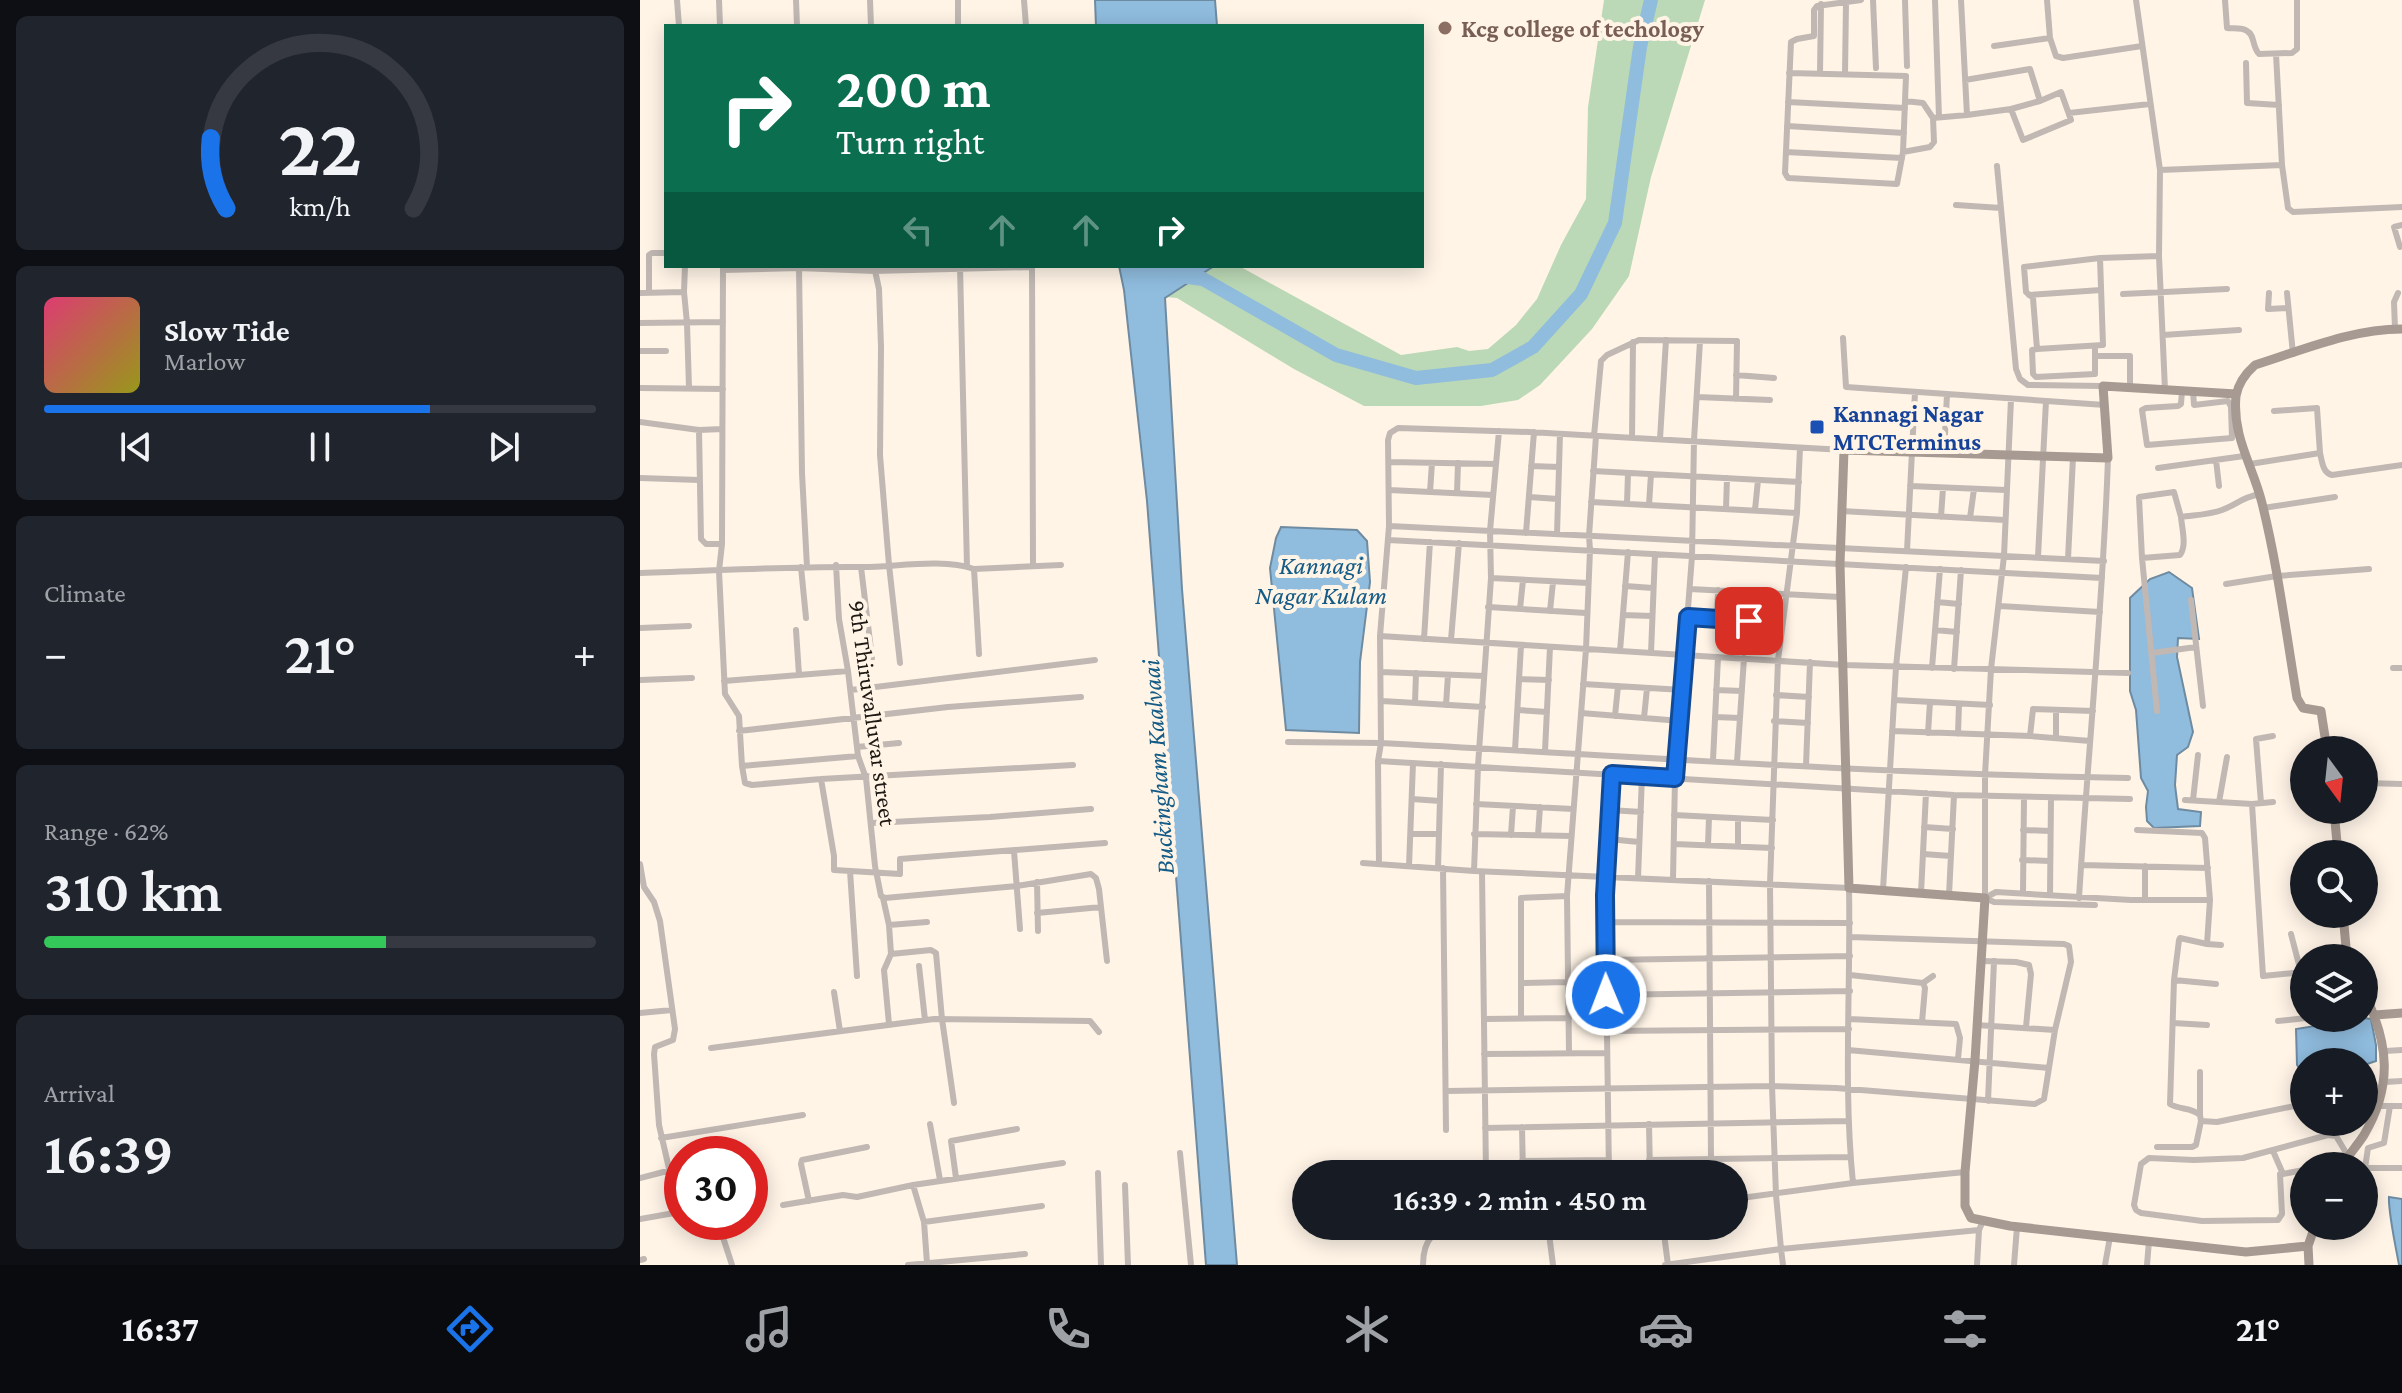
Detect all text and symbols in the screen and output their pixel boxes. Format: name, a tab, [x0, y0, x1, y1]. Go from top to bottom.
place label: Kcg college of techology	[1461, 15, 1704, 42]
marker: Kcg college of techology	[1436, 19, 1454, 37]
icon: right	[704, 56, 808, 160]
text: 200 m	[836, 57, 991, 119]
text: 22	[278, 99, 362, 192]
text: Turn right	[836, 122, 984, 162]
text: km/h	[289, 190, 351, 222]
icon: left	[896, 208, 940, 252]
icon: ahead	[980, 208, 1024, 252]
icon: ahead	[1064, 208, 1108, 252]
icon: right	[1148, 208, 1192, 252]
text: Slow Tide	[164, 314, 290, 347]
text: Marlow	[164, 347, 245, 376]
place label: Kannagi Nagar MTCTerminus	[1833, 400, 1984, 455]
marker: Kannagi Nagar MTCTerminus	[1808, 418, 1826, 436]
icon: previous	[114, 425, 158, 469]
icon: pause	[298, 425, 342, 469]
icon: next	[482, 425, 526, 469]
water label: Kannagi Nagar Kulam	[1255, 551, 1387, 610]
text: Climate	[44, 579, 126, 608]
pin	[1715, 587, 1783, 655]
street label: 9th Thiruvalluvar street	[844, 598, 902, 829]
icon: arrive	[1727, 599, 1771, 643]
text: 21°	[284, 619, 356, 686]
text: −	[44, 629, 67, 677]
text: +	[573, 629, 596, 677]
water label: Buckingham Kaalvaai	[1136, 658, 1180, 876]
north arrow	[2290, 736, 2378, 824]
map controls	[2290, 736, 2378, 1240]
text: Range · 62%	[44, 817, 168, 846]
button: search	[2290, 840, 2378, 928]
text: 310 km	[44, 857, 222, 924]
button: layers	[2290, 944, 2378, 1032]
position arrow	[1564, 953, 1648, 1037]
button: +	[2290, 1048, 2378, 1136]
text: Arrival	[44, 1079, 115, 1108]
text: 16:39	[44, 1119, 174, 1186]
speed limit sign: 30	[664, 1136, 768, 1240]
button: −	[2290, 1152, 2378, 1240]
text: 16:39 · 2 min · 450 m	[1393, 1183, 1647, 1216]
icon: directions	[442, 1301, 498, 1357]
icon: music	[741, 1301, 797, 1357]
icon: phone	[1040, 1301, 1096, 1357]
icon: climate	[1339, 1301, 1395, 1357]
icon: car	[1638, 1301, 1694, 1357]
icon: filters	[1937, 1301, 1993, 1357]
text: 16:37	[121, 1309, 199, 1349]
text: 21°	[2236, 1309, 2280, 1349]

